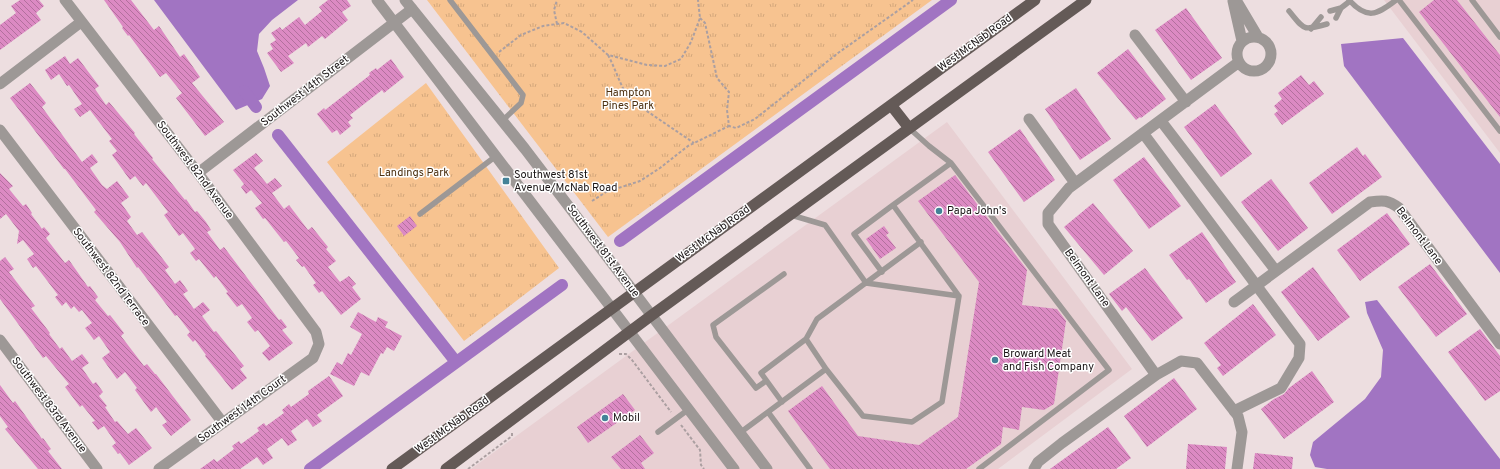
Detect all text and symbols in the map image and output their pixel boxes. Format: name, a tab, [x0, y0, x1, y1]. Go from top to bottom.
street label: West McNab Road	[935, 11, 1015, 75]
street label: Southwest 14th Street	[258, 52, 352, 130]
park label: Hampton Pines Park	[602, 86, 654, 113]
street label: Southwest 82nd Avenue	[154, 118, 236, 222]
park label: Landings Park	[379, 166, 449, 180]
place label: Southwest 81st Avenue/McNab Road	[514, 168, 617, 195]
marker: Southwest 81st Avenue/McNab Road	[501, 176, 511, 186]
street label: Southwest 81st Avenue	[563, 202, 643, 300]
street label: West McNab Road	[673, 202, 753, 266]
place label: Papa John's	[947, 204, 1007, 218]
street label: Belmont Lane	[1393, 204, 1445, 268]
marker: Papa John's	[934, 206, 944, 216]
street label: Southwest 82nd Terrace	[70, 225, 153, 329]
street label: Belmont Lane	[1061, 246, 1113, 310]
place label: Broward Meat and Fish Company	[1003, 347, 1094, 374]
street label: Southwest 83rd Avenue	[8, 354, 90, 456]
marker: Broward Meat and Fish Company	[990, 355, 1000, 365]
street label: Southwest 14th Court	[195, 372, 289, 446]
street label: West McNab Road	[412, 393, 492, 457]
place label: Mobil	[613, 411, 640, 425]
marker: Mobil	[600, 413, 610, 423]

